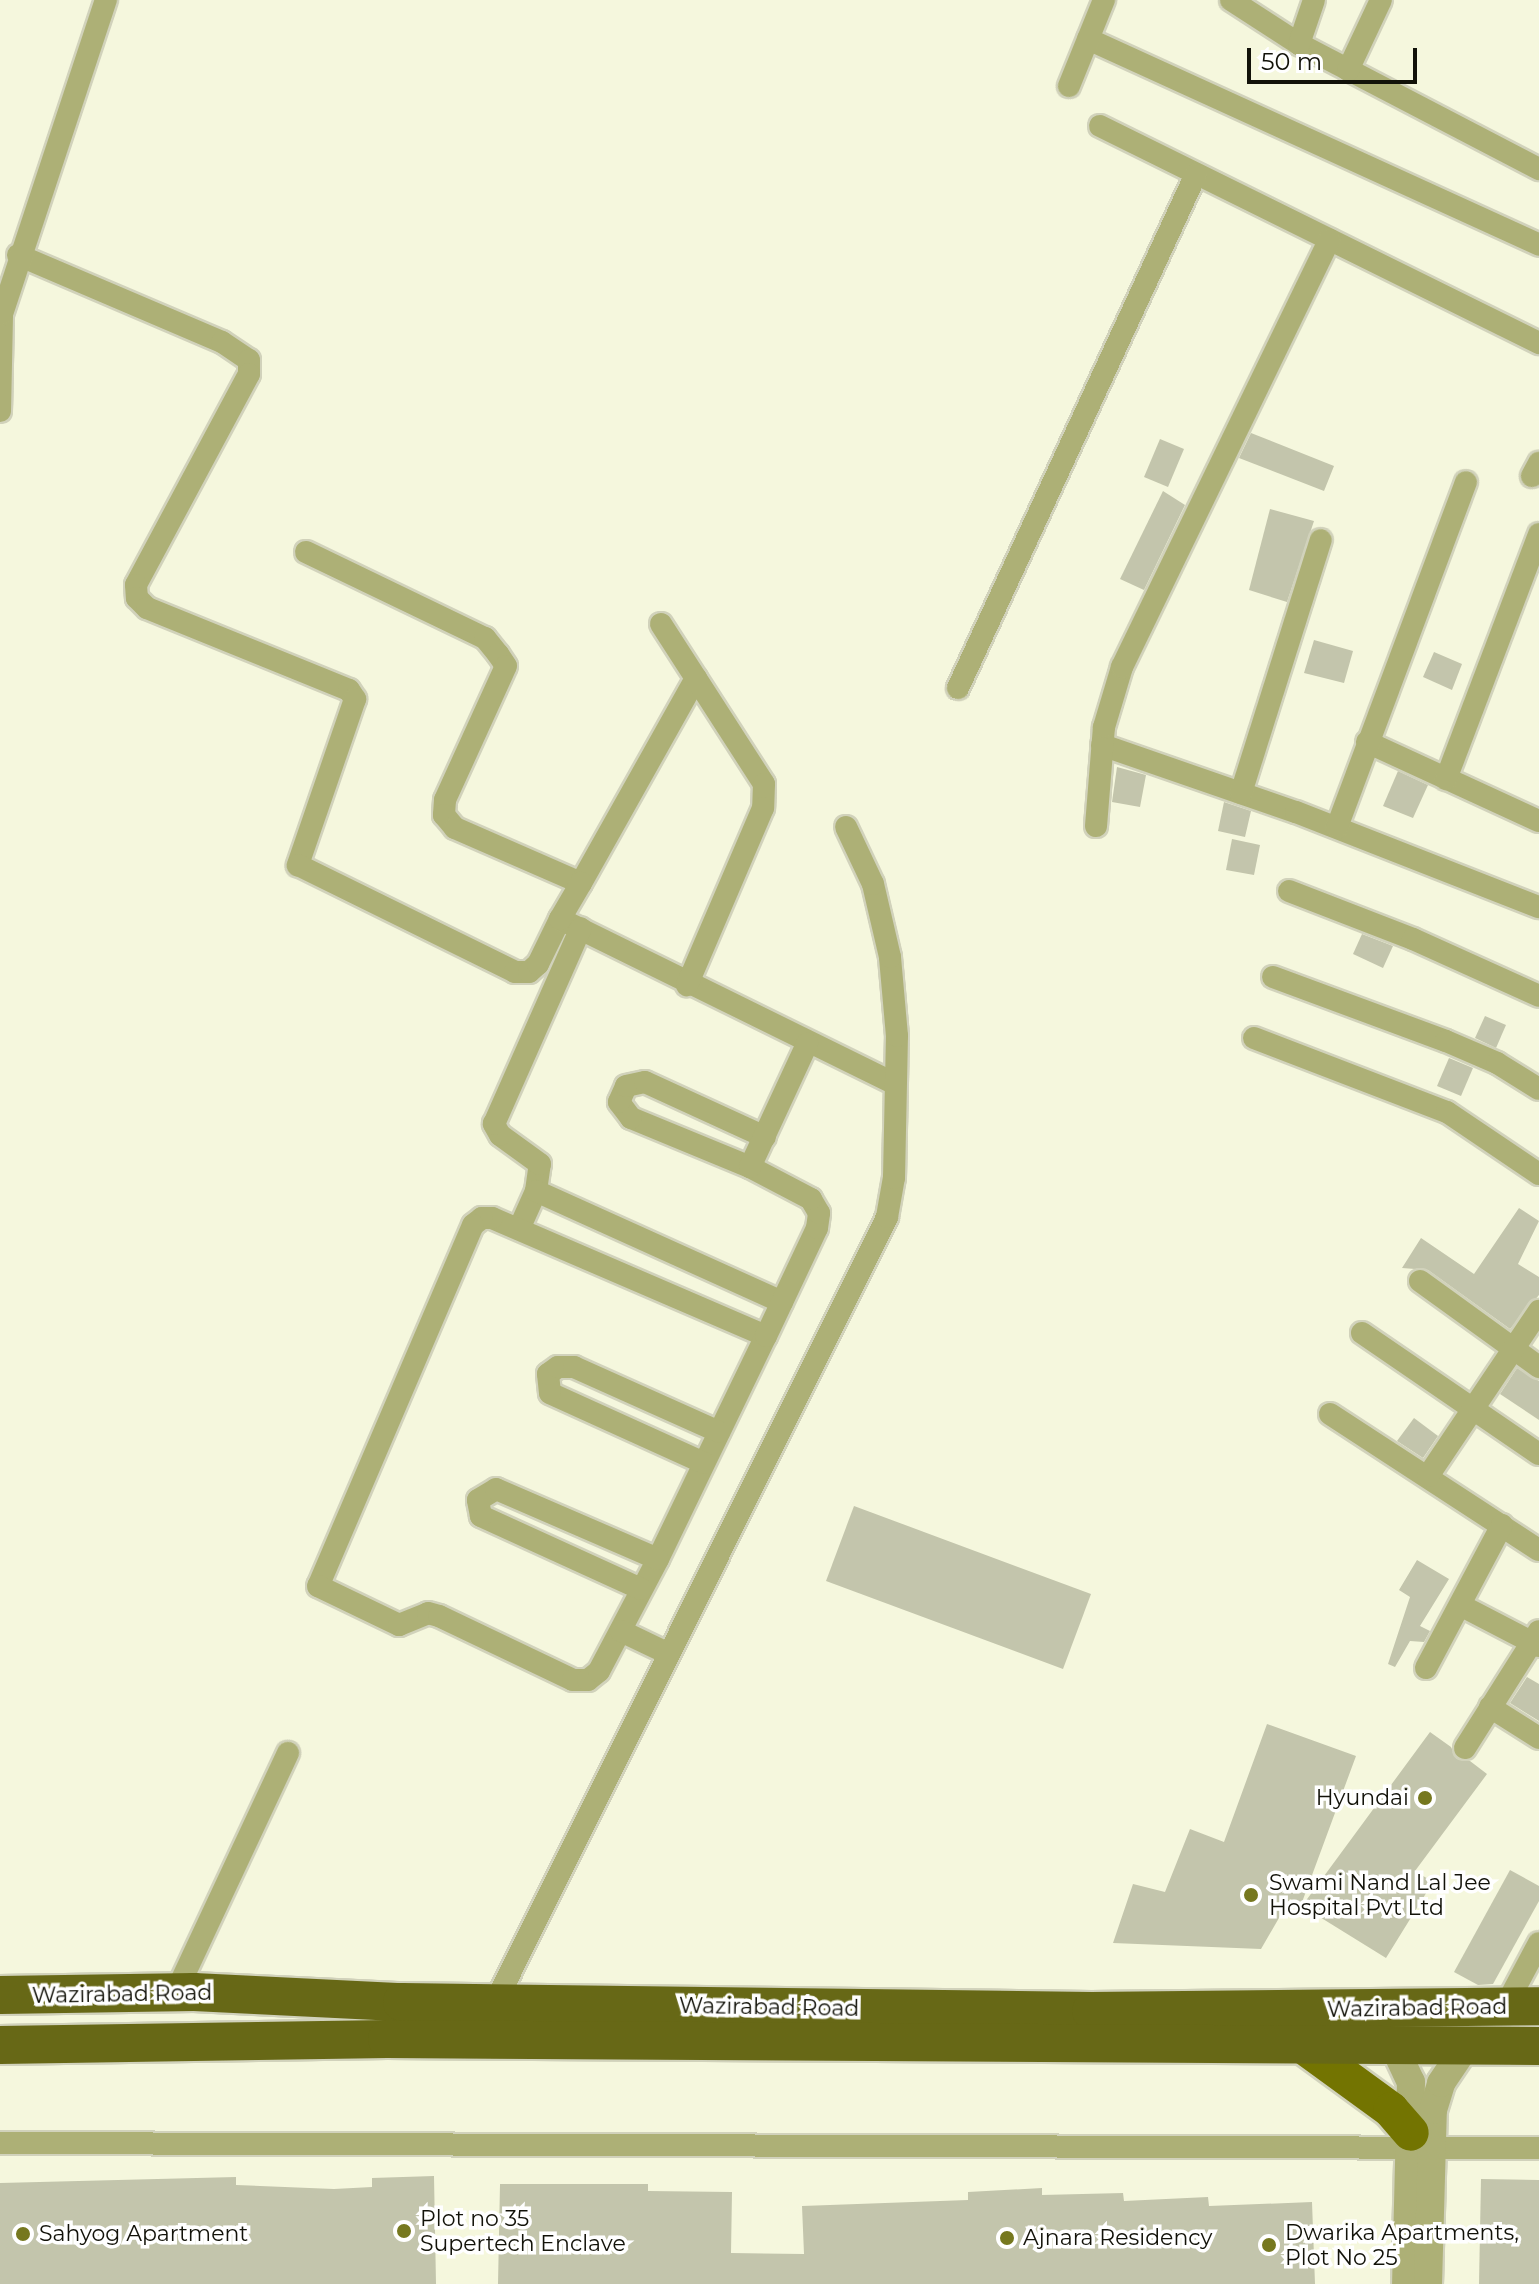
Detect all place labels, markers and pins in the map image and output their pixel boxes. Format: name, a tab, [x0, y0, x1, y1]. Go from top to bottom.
place label: Hyundai	[1316, 1785, 1409, 1811]
marker: Hyundai	[1416, 1789, 1434, 1807]
place label: Swami Nand Lal Jee Hospital Pvt Ltd	[1269, 1869, 1491, 1920]
marker: Swami Nand Lal Jee Hospital Pvt Ltd	[1240, 1884, 1262, 1906]
place label: Plot no 35 Supertech Enclave	[420, 2205, 626, 2256]
place label: Dwarika Apartments, Plot No 25	[1285, 2219, 1519, 2270]
place label: Sahyog Apartment	[39, 2221, 248, 2247]
marker: Plot no 35 Supertech Enclave	[395, 2222, 413, 2240]
marker: Sahyog Apartment	[14, 2225, 32, 2243]
place label: Ajnara Residency	[1023, 2225, 1212, 2251]
marker: Ajnara Residency	[998, 2229, 1016, 2247]
marker: Dwarika Apartments, Plot No 25	[1260, 2236, 1278, 2254]

